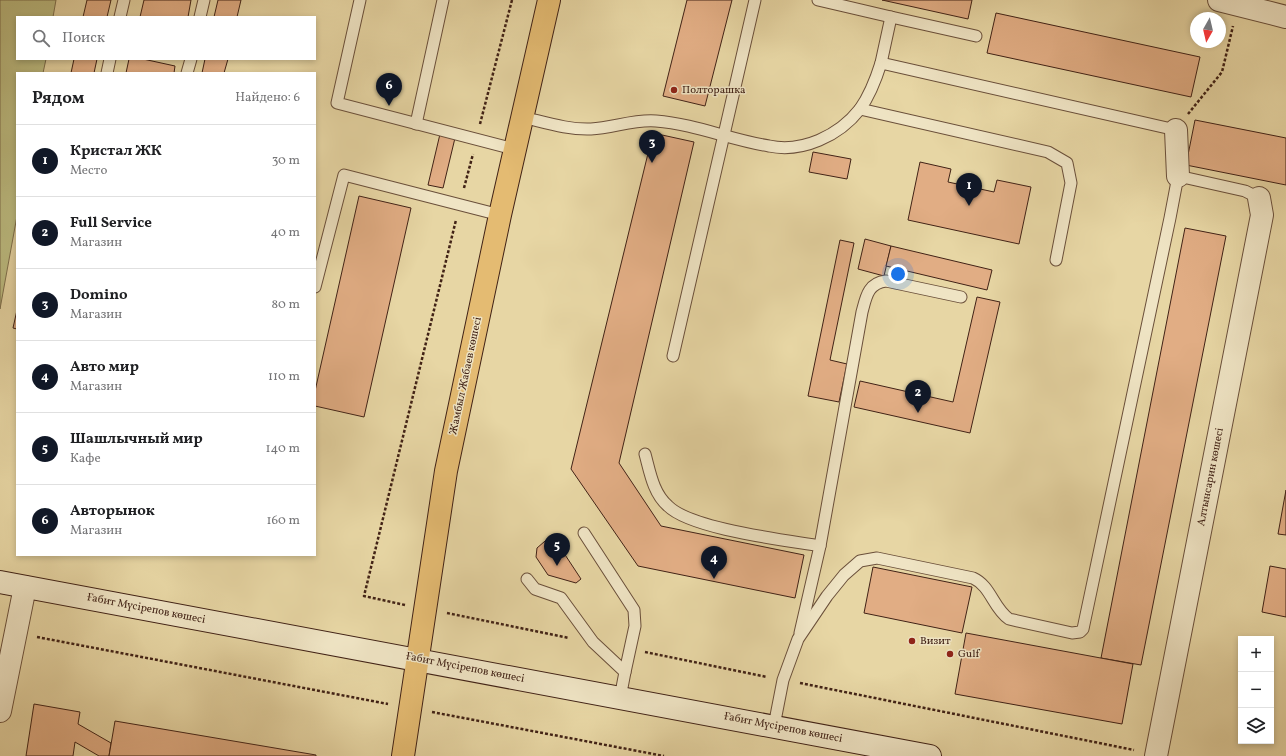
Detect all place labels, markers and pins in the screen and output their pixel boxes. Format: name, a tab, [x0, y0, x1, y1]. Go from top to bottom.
pin: 6	[376, 73, 402, 106]
place label: Полторашка	[682, 83, 746, 98]
marker: Полторашка	[669, 85, 679, 95]
pin: 3	[639, 130, 665, 163]
pin: 1	[956, 173, 982, 206]
pin: 2	[905, 380, 931, 413]
pin: 5	[544, 533, 570, 566]
pin: 4	[701, 546, 727, 579]
place label: Визит	[920, 634, 951, 649]
marker: Визит	[907, 636, 917, 646]
place label: Gulf	[958, 647, 981, 662]
marker: Gulf	[945, 649, 955, 659]

